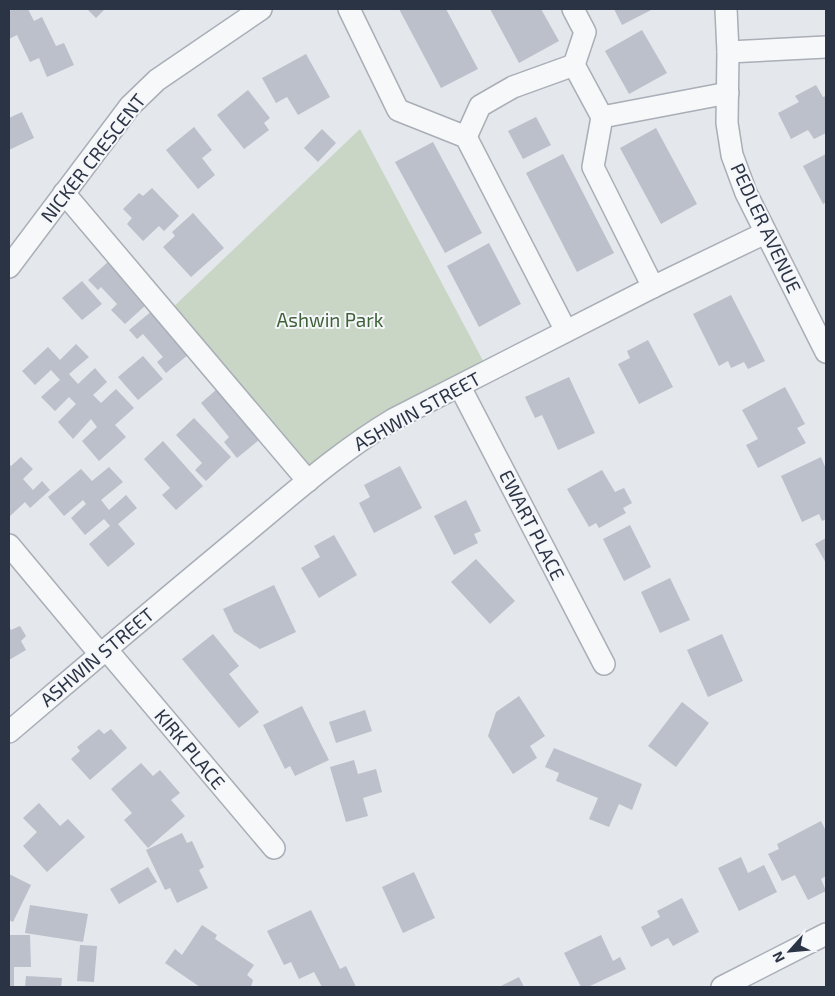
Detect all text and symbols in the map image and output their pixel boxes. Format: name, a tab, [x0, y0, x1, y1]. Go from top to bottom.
street label: NICKER CRESCENT	[35, 89, 150, 227]
street label: PEDLER AVENUE	[726, 159, 807, 296]
park label: Ashwin Park	[276, 308, 384, 331]
street label: ASHWIN STREET	[349, 366, 484, 455]
street label: EWART PLACE	[495, 466, 570, 584]
street label: ASHWIN STREET	[35, 602, 158, 711]
street label: KIRK PLACE	[150, 704, 231, 793]
north arrow	[765, 926, 815, 976]
text: N	[768, 949, 788, 965]

